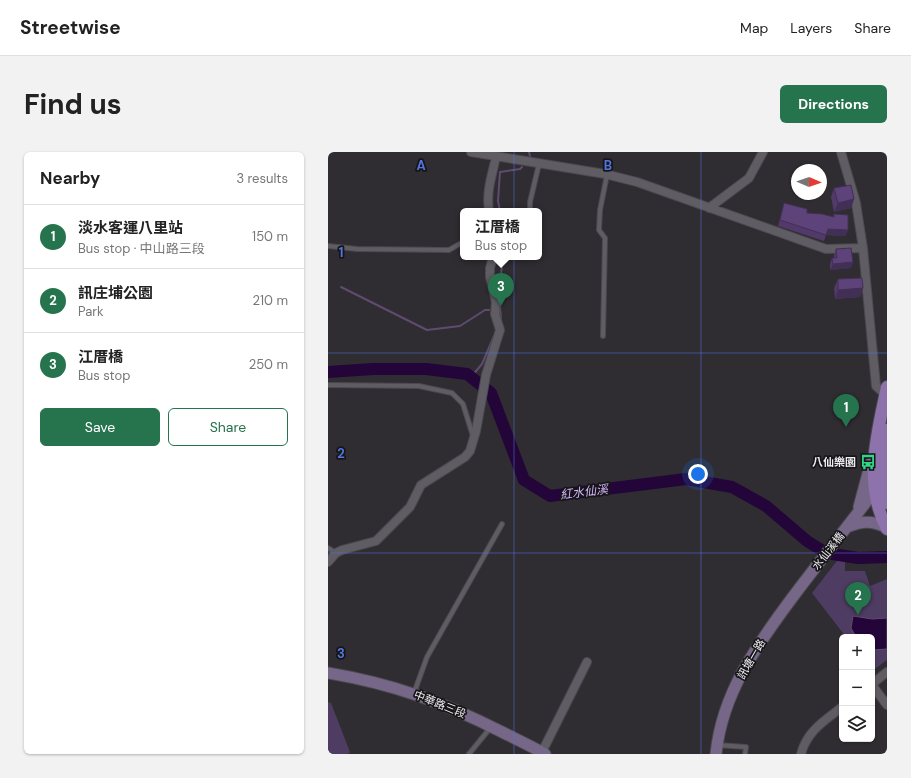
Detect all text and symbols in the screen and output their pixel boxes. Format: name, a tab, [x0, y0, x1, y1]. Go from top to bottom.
text: Streetwise	[20, 15, 121, 40]
text: Map	[740, 19, 768, 37]
text: Layers	[790, 19, 832, 37]
text: Share	[854, 19, 891, 37]
button: Directions	[780, 85, 887, 123]
text: Find us	[24, 86, 122, 123]
text: A	[416, 157, 426, 174]
text: B	[604, 157, 612, 174]
north arrow	[791, 164, 827, 200]
text: Nearby	[40, 167, 100, 189]
text: 3 results	[236, 170, 288, 187]
popup	[460, 208, 542, 260]
text: 江厝橋	[475, 217, 520, 237]
text: 淡水客運八里站	[78, 218, 183, 238]
text: 1	[51, 228, 55, 245]
text: 150 m	[252, 228, 288, 245]
text: Bus stop	[475, 237, 527, 254]
text: Bus stop · 中山路三段	[78, 240, 205, 257]
text: 1	[339, 244, 343, 261]
pin: 3	[488, 273, 514, 306]
text: 訊庄埔公園	[78, 283, 153, 303]
text: 2	[49, 292, 57, 309]
text: 210 m	[253, 292, 288, 309]
text: Park	[78, 303, 104, 320]
text: 江厝橋	[78, 347, 123, 367]
text: 3	[49, 356, 57, 373]
text: 250 m	[249, 356, 288, 373]
text: Bus stop	[78, 367, 130, 384]
pin: 1	[833, 394, 859, 427]
button: Save	[40, 408, 160, 446]
button: Share	[168, 408, 288, 446]
text: 2	[337, 445, 345, 462]
bus stop icon: 八仙樂園	[859, 453, 877, 471]
place label: 八仙樂園	[812, 455, 856, 469]
your location	[688, 464, 708, 484]
water label: 紅水仙溪	[559, 481, 611, 503]
street label: 水仙溪橋	[809, 529, 847, 573]
pin: 2	[845, 582, 871, 615]
map controls	[839, 634, 875, 742]
button: +	[839, 634, 875, 670]
street label: 訊塘一路	[734, 636, 768, 682]
text: 3	[337, 645, 345, 662]
button: −	[839, 670, 875, 706]
street label: 中華路三段	[412, 687, 468, 721]
button: layers	[839, 706, 875, 742]

